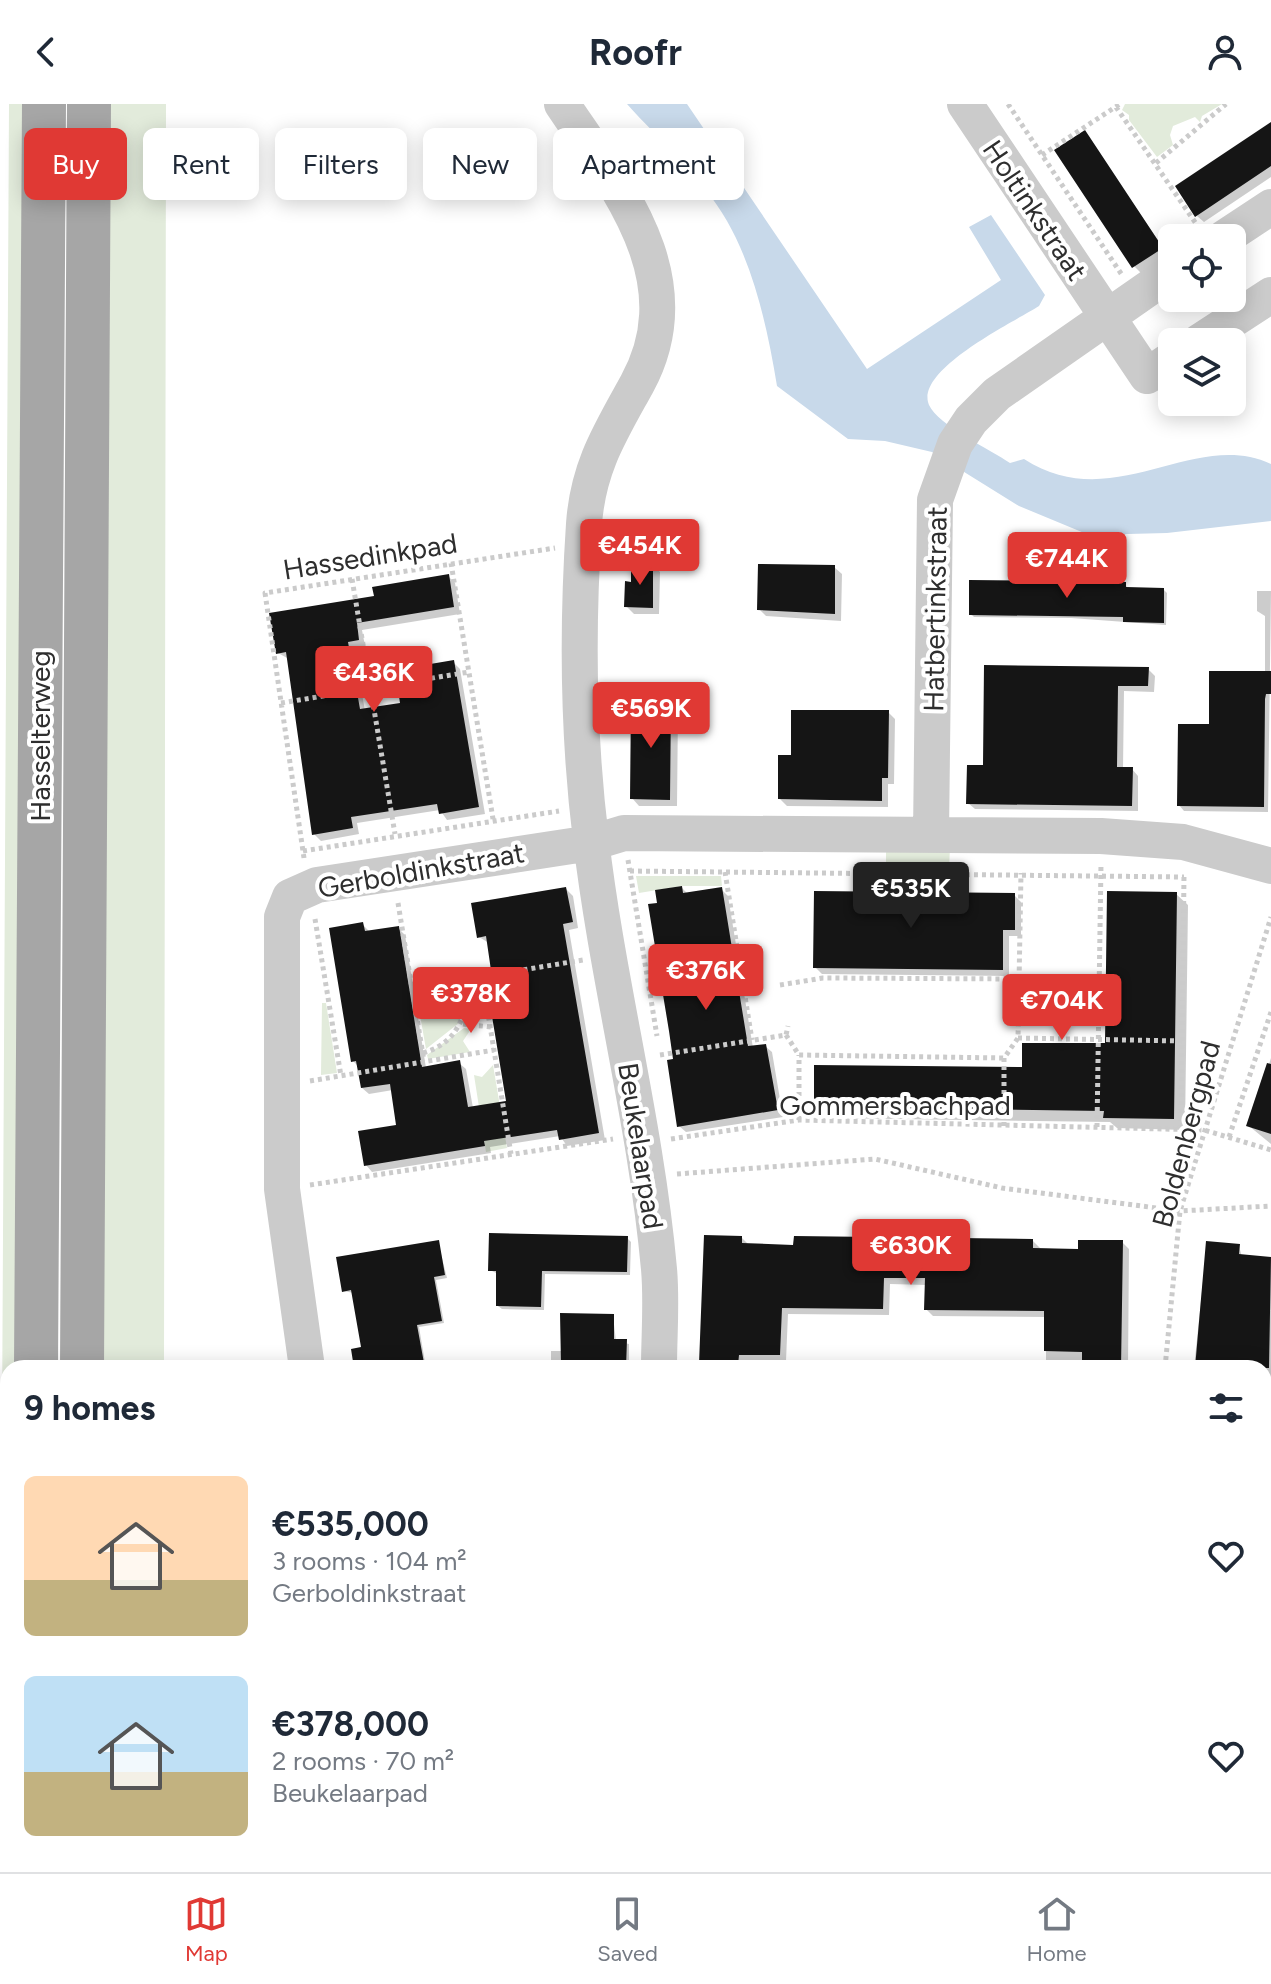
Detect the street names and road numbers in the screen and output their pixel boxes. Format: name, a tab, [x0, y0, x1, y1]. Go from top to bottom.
street label: Holtinkstraat	[976, 133, 1094, 287]
street label: Hatbertinkstraat	[916, 506, 954, 712]
street label: Hassedinkpad	[280, 525, 460, 587]
street label: Hasselterweg	[23, 650, 57, 822]
street label: Gerboldinkstraat	[315, 835, 527, 905]
street label: Boldenbergpad	[1145, 1037, 1227, 1231]
street label: Beukelaarpad	[611, 1060, 671, 1232]
street label: Gommersbachpad	[779, 1088, 1011, 1122]

